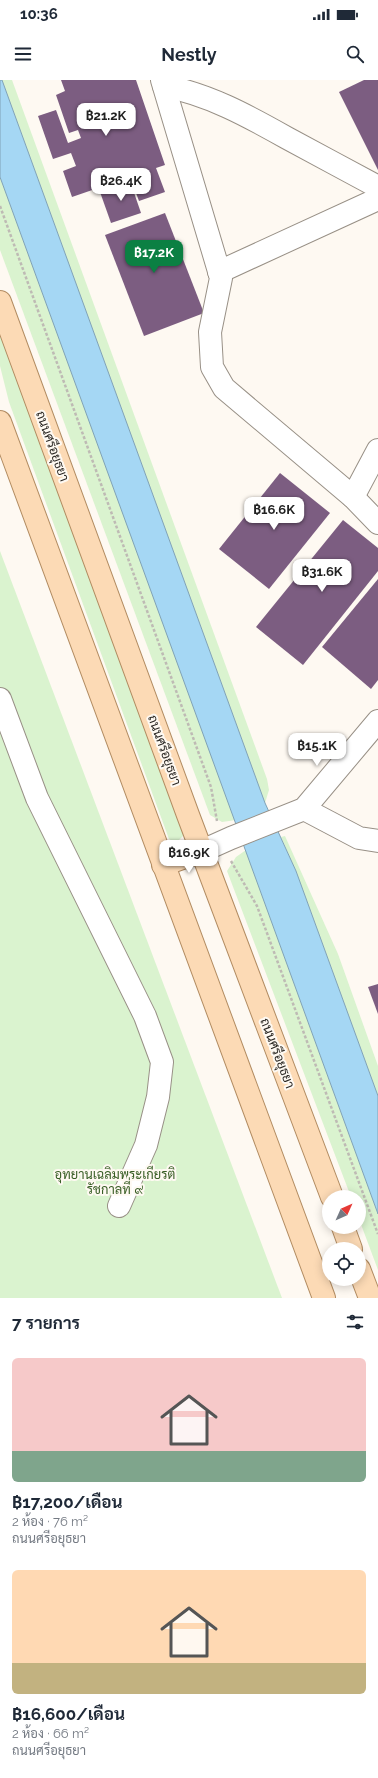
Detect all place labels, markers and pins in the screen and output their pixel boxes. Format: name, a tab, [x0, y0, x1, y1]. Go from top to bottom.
pin: ฿21.2K	[73, 103, 139, 137]
pin: ฿26.4K	[88, 168, 154, 202]
pin: ฿17.2K	[121, 240, 187, 274]
pin: ฿16.6K	[241, 497, 307, 531]
pin: ฿31.6K	[289, 559, 355, 593]
pin: ฿15.1K	[284, 733, 350, 767]
pin: ฿16.9K	[156, 840, 222, 874]

